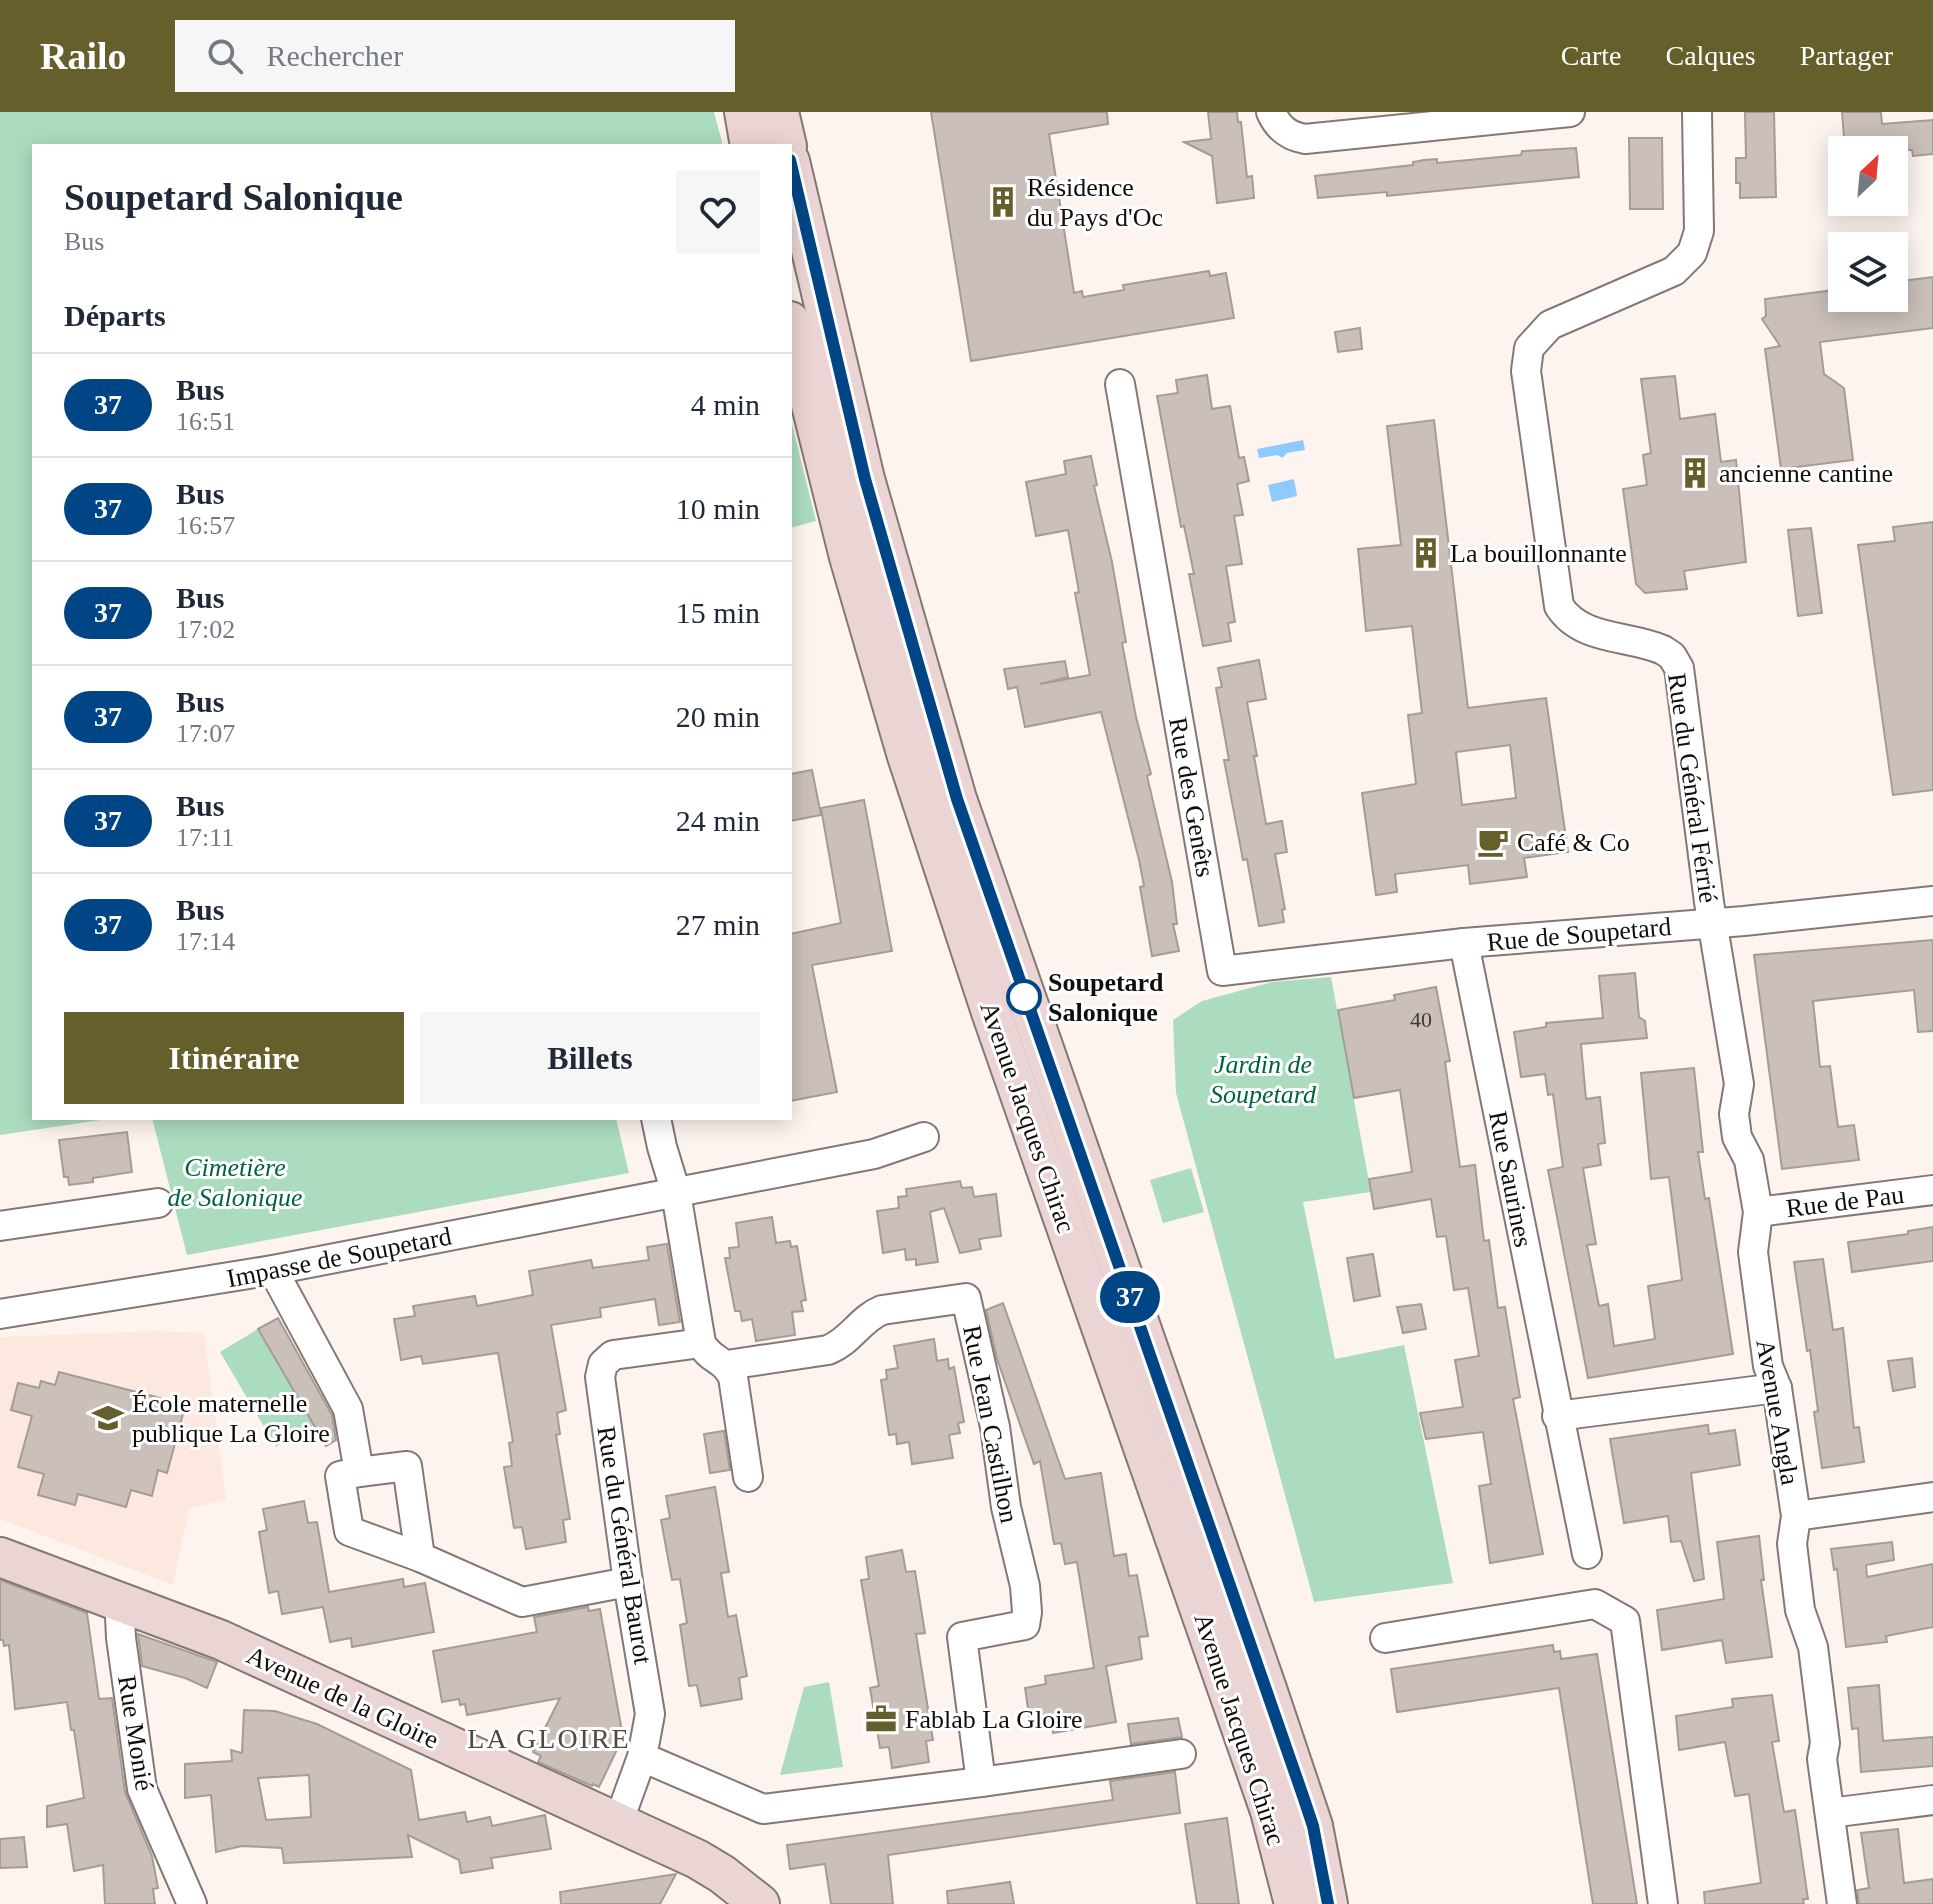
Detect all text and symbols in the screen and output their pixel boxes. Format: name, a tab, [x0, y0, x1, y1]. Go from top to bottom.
search box	[175, 20, 735, 92]
icon: search	[203, 34, 247, 78]
text: Railo	[40, 35, 127, 77]
text: Rechercher	[267, 39, 403, 72]
text: Carte	[1561, 40, 1621, 71]
text: Calques	[1665, 40, 1756, 71]
text: Partager	[1800, 40, 1893, 71]
north arrow	[1828, 136, 1908, 216]
map controls	[1828, 136, 1908, 312]
button: heart	[676, 170, 760, 254]
place label: Résidence du Pays d'Oc	[1027, 173, 1163, 232]
text: Soupetard Salonique	[64, 176, 403, 218]
building icon: Résidence du Pays d'Oc	[986, 185, 1020, 219]
text: Bus	[64, 227, 104, 256]
button: layers	[1828, 232, 1908, 312]
text: Départs	[64, 299, 166, 332]
text: Bus	[176, 373, 224, 406]
text: 4 min	[691, 388, 760, 421]
text: 37	[94, 389, 122, 420]
text: 16:51	[176, 407, 235, 436]
building icon: ancienne cantine	[1678, 456, 1712, 490]
place label: ancienne cantine	[1719, 459, 1893, 488]
text: Bus	[176, 477, 224, 510]
text: 10 min	[676, 492, 760, 525]
text: 37	[94, 493, 122, 524]
text: 16:57	[176, 511, 235, 540]
building icon: La bouillonnante	[1409, 536, 1443, 570]
place label: La bouillonnante	[1450, 539, 1627, 568]
text: Bus	[176, 581, 224, 614]
text: 15 min	[676, 596, 760, 629]
text: 37	[94, 597, 122, 628]
text: 17:02	[176, 615, 235, 644]
street label: Rue du Général Férrié	[1662, 671, 1723, 905]
text: Bus	[176, 685, 224, 718]
text: 20 min	[676, 700, 760, 733]
text: 37	[94, 701, 122, 732]
street label: Rue des Genêts	[1163, 715, 1220, 879]
text: 17:07	[176, 719, 235, 748]
text: Bus	[176, 789, 224, 822]
text: 24 min	[676, 804, 760, 837]
text: 37	[94, 805, 122, 836]
text: 17:11	[176, 823, 234, 852]
cafe icon: Café & Co	[1476, 825, 1510, 859]
place label: Café & Co	[1517, 828, 1630, 857]
text: Bus	[176, 893, 224, 926]
text: 27 min	[676, 908, 760, 941]
text: 37	[94, 909, 122, 940]
street label: Rue de Soupetard	[1486, 912, 1672, 957]
text: 17:14	[176, 927, 235, 956]
place label: Soupetard Salonique	[1048, 968, 1164, 1027]
marker: Soupetard Salonique	[1007, 980, 1041, 1014]
street label: Avenue Jacques Chirac	[974, 998, 1081, 1236]
house number: 40	[1410, 1007, 1432, 1032]
button: Itinéraire	[64, 1012, 404, 1104]
button: Billets	[420, 1012, 760, 1104]
park label: Jardin de Soupetard	[1210, 1050, 1317, 1109]
street label: Rue Saurines	[1483, 1109, 1538, 1250]
park label: Cimetière de Salonique	[167, 1153, 303, 1212]
street label: Rue de Pau	[1785, 1180, 1906, 1223]
street label: Impasse de Soupetard	[224, 1221, 454, 1293]
line badge: 37	[1094, 1271, 1166, 1323]
text: 37	[1116, 1281, 1144, 1312]
street label: Rue Jean Castilhon	[957, 1323, 1024, 1525]
street label: Avenue Angla	[1750, 1337, 1805, 1488]
place label: École maternelle publique La Gloire	[132, 1389, 330, 1448]
school or university icon: École maternelle publique La Gloire	[91, 1401, 125, 1435]
street label: Rue du Général Baurot	[591, 1424, 658, 1667]
street label: Avenue Jacques Chirac	[1188, 1610, 1291, 1849]
street label: Avenue de la Gloire	[242, 1640, 443, 1755]
street label: Rue Monié	[112, 1673, 159, 1793]
office icon: Fablab La Gloire	[864, 1702, 898, 1736]
place label: Fablab La Gloire	[905, 1705, 1083, 1734]
district label: LA GLOIRE	[467, 1723, 631, 1754]

